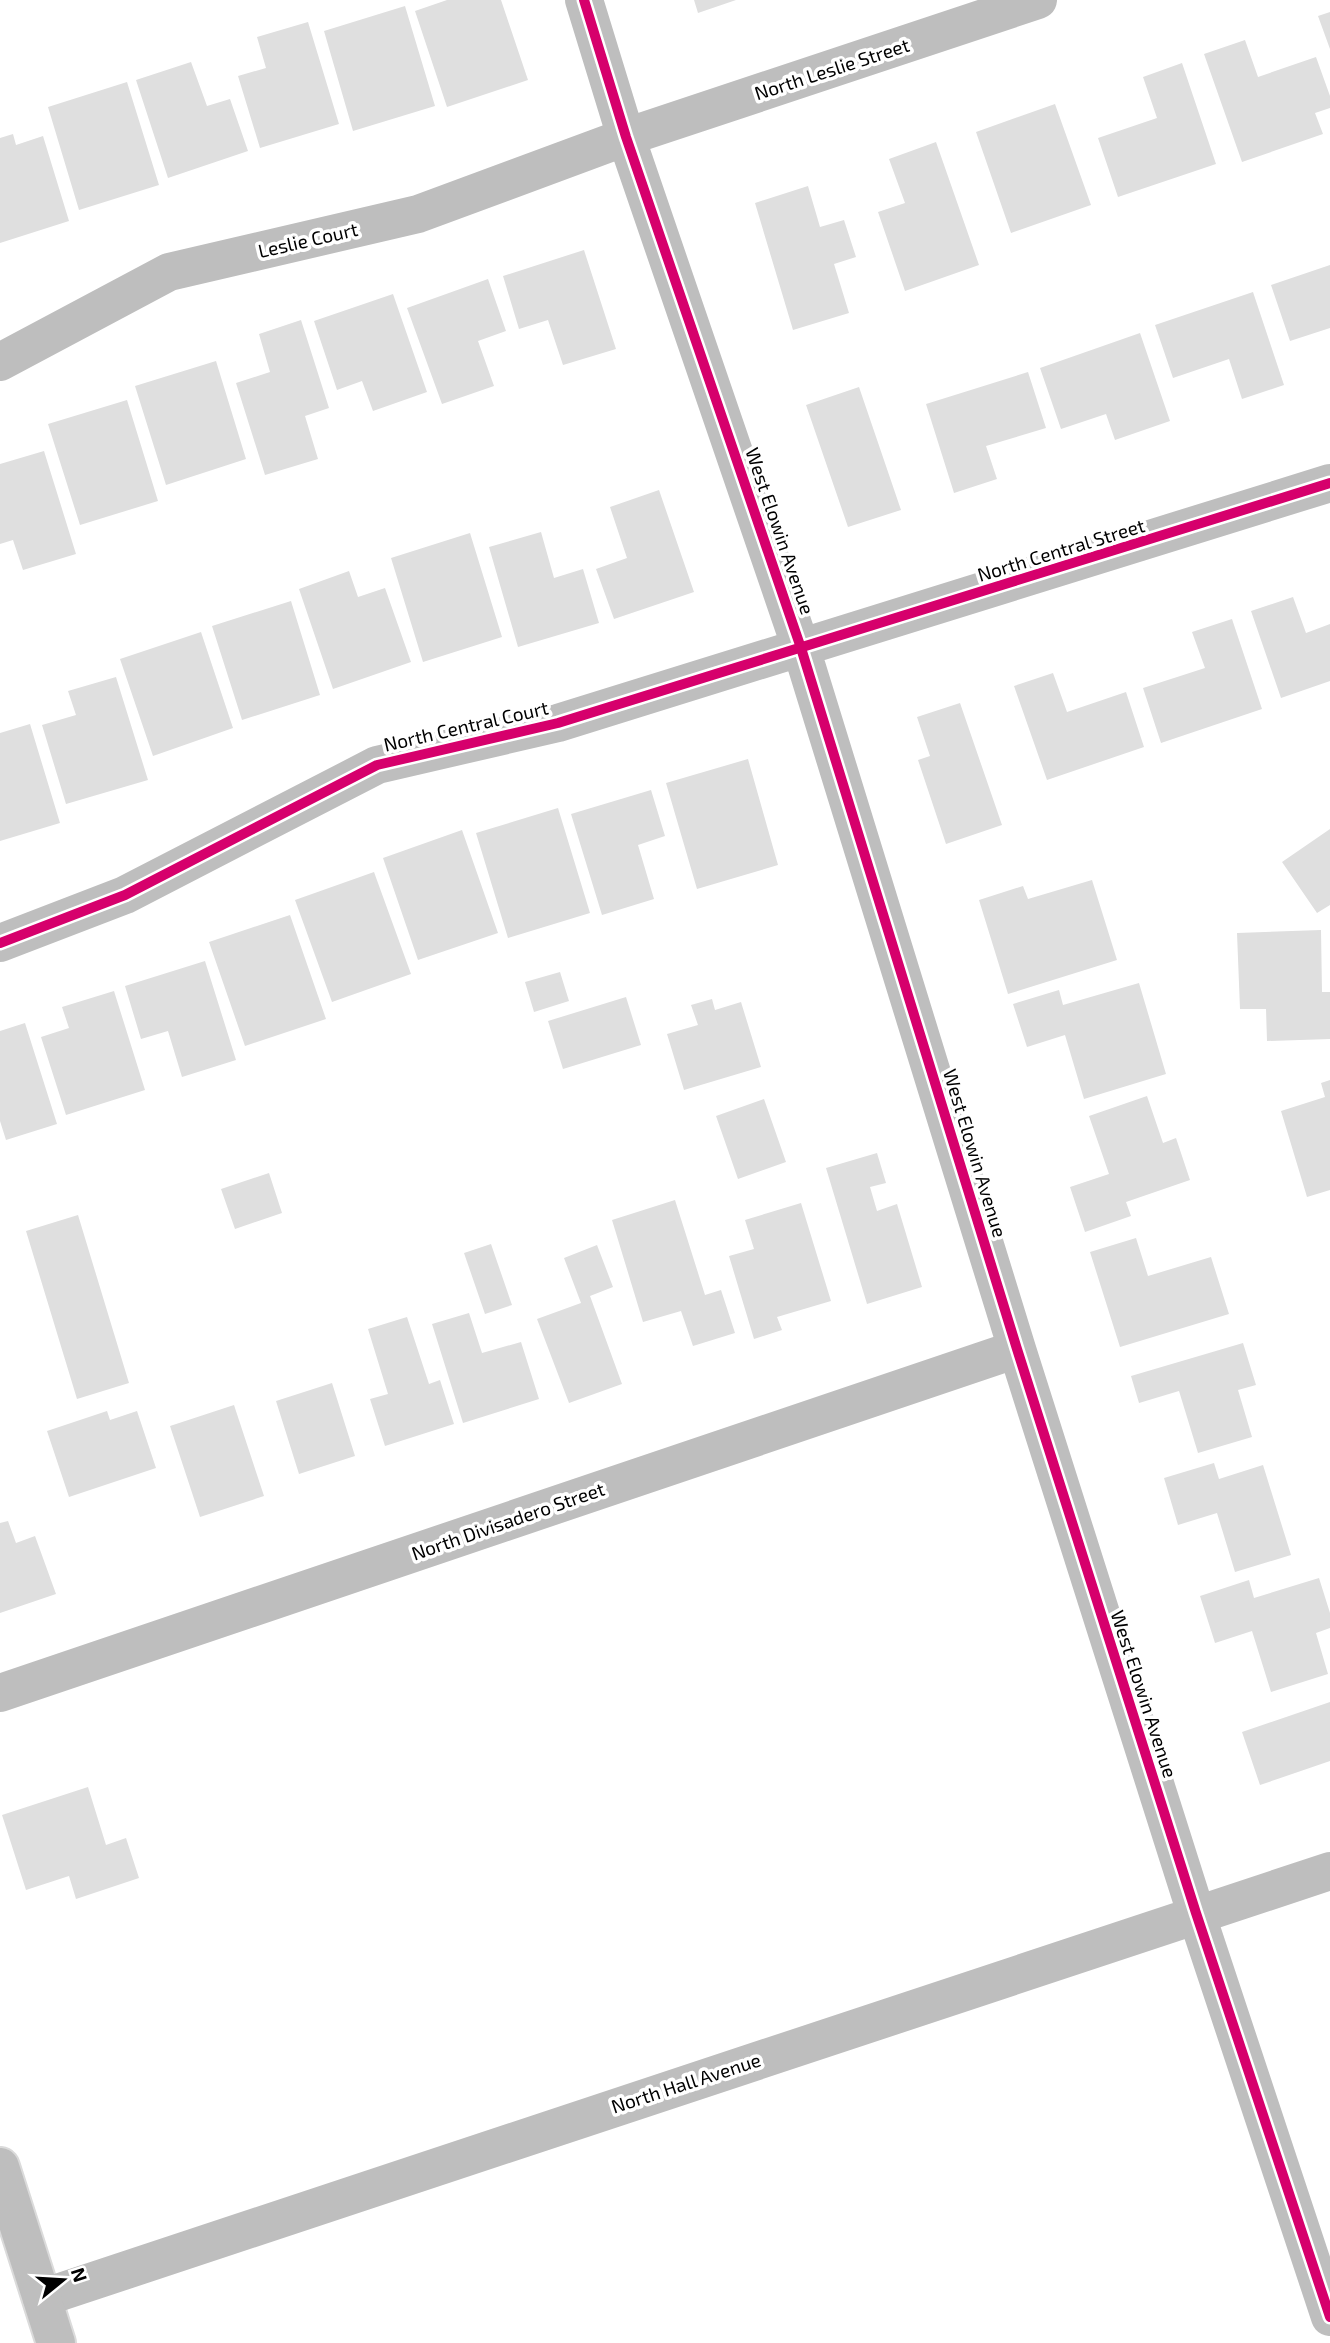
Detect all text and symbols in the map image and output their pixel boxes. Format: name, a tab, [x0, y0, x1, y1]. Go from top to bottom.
street label: North Leslie Street	[751, 33, 912, 104]
street label: Leslie Court	[256, 217, 360, 262]
street label: West Elowin Avenue	[741, 444, 820, 617]
street label: North Central Street	[974, 513, 1147, 586]
street label: North Central Court	[381, 695, 551, 756]
street label: West Elowin Avenue	[939, 1066, 1012, 1240]
street label: North Divisadero Street	[408, 1477, 607, 1564]
street label: West Elowin Avenue	[1107, 1607, 1182, 1781]
street label: North Hall Avenue	[608, 2048, 763, 2118]
north arrow	[28, 2245, 98, 2315]
text: N	[67, 2265, 93, 2285]

